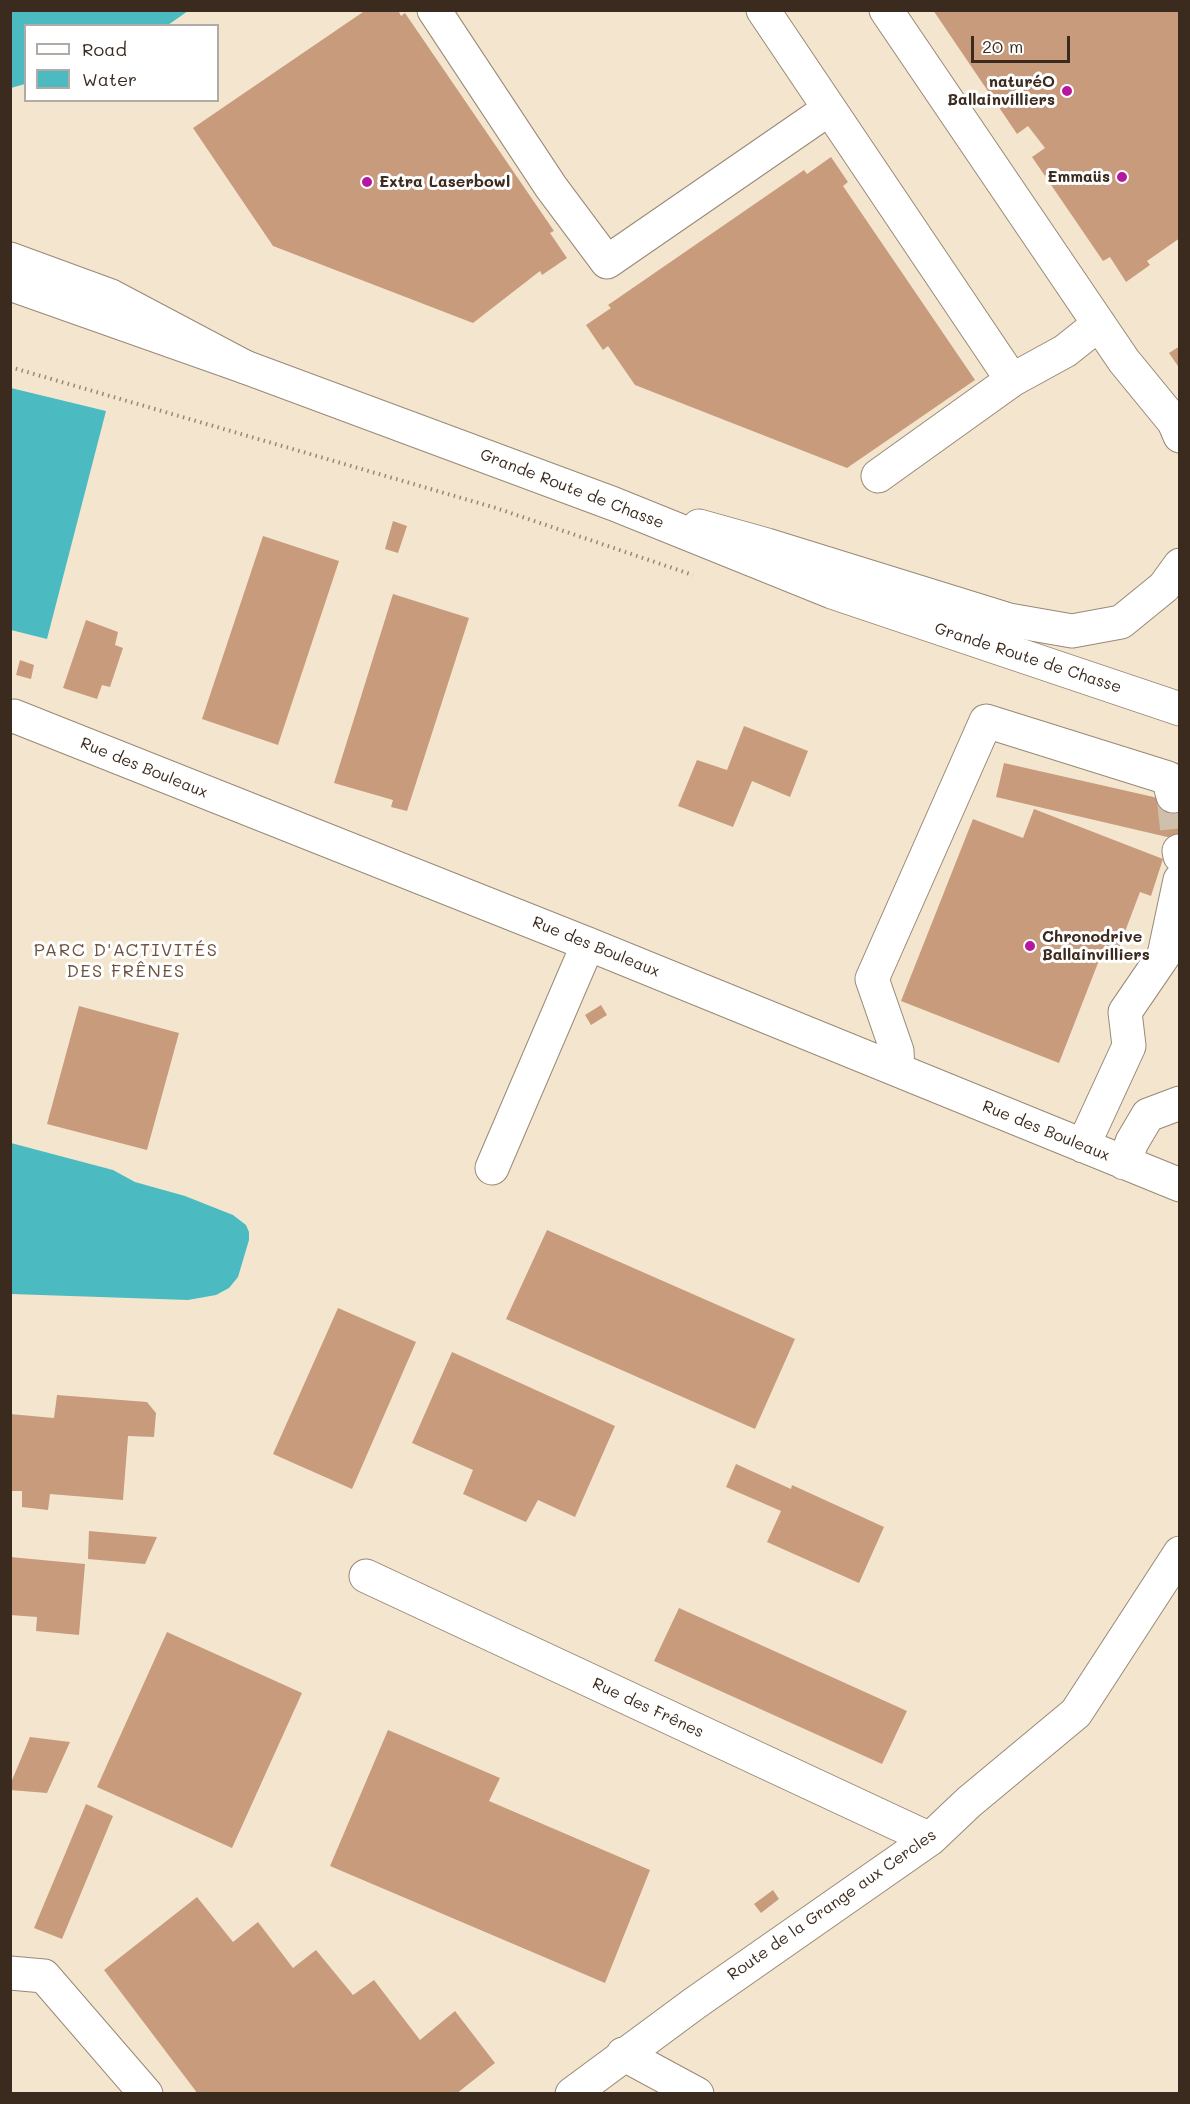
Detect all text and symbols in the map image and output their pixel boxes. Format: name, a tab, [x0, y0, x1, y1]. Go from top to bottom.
legend	[24, 24, 219, 102]
scale bar	[974, 24, 1073, 62]
text: 20 m	[982, 34, 1023, 58]
text: Road	[82, 37, 127, 61]
text: Water	[82, 67, 137, 91]
place label: naturéO Ballainvilliers	[947, 72, 1055, 110]
marker: naturéO Ballainvilliers	[1060, 84, 1074, 98]
place label: Emmaüs	[1047, 167, 1110, 187]
marker: Emmaüs	[1115, 170, 1129, 184]
place label: Extra Laserbowl	[379, 172, 510, 192]
marker: Extra Laserbowl	[360, 175, 374, 189]
street label: Grande Route de Chasse	[477, 445, 667, 533]
street label: Grande Route de Chasse	[932, 619, 1124, 697]
street label: Rue des Bouleaux	[77, 734, 211, 802]
street label: Rue des Bouleaux	[529, 913, 663, 981]
place label: Chronodrive Ballainvilliers	[1042, 927, 1150, 965]
district label: PARC D'ACTIVITÉS DES FRÊNES	[34, 939, 218, 982]
marker: Chronodrive Ballainvilliers	[1023, 939, 1037, 953]
street label: Rue des Bouleaux	[979, 1097, 1113, 1165]
street label: Rue des Frênes	[589, 1674, 707, 1742]
street label: Route de la Grange aux Cercles	[724, 1825, 940, 1985]

